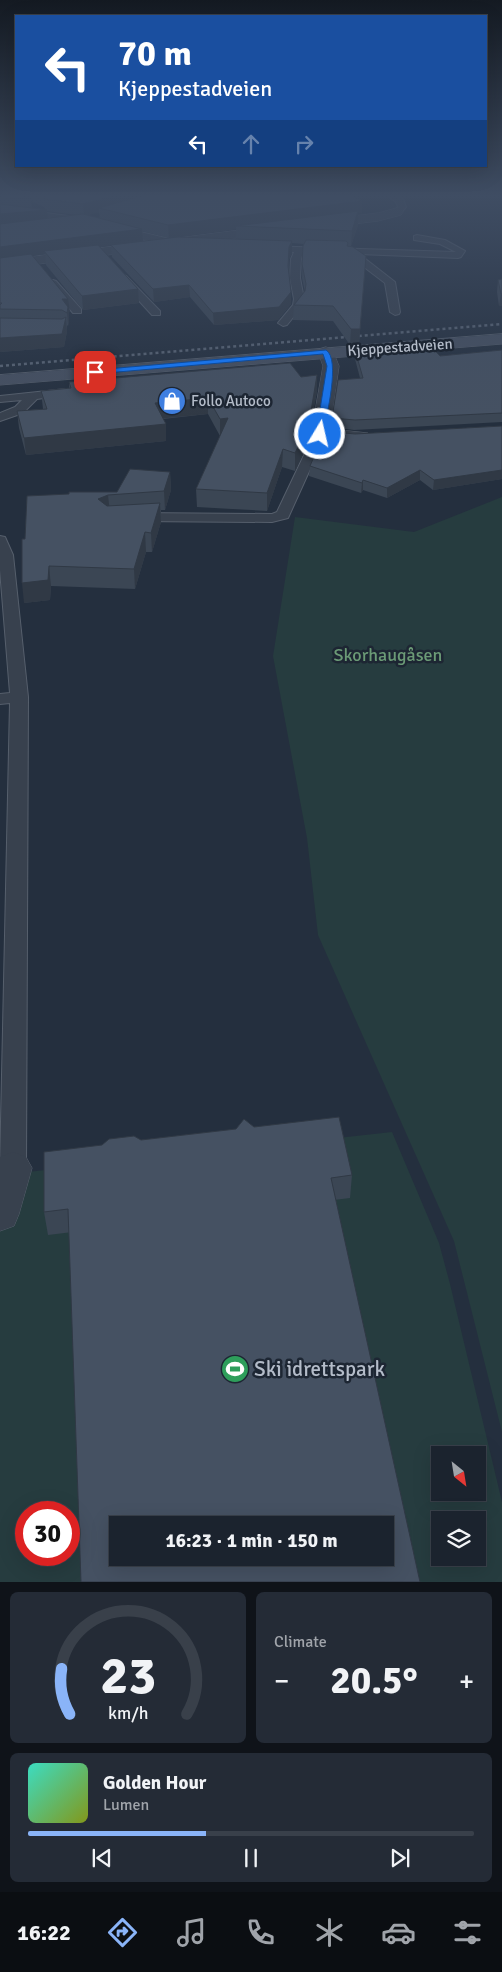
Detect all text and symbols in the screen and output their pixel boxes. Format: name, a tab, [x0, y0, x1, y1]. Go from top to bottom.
text: 70 m	[118, 32, 192, 75]
icon: left	[35, 35, 100, 100]
text: Kjeppestadveien	[118, 75, 272, 102]
icon: left	[184, 130, 212, 158]
icon: ahead	[237, 130, 265, 158]
icon: right	[290, 130, 318, 158]
street label: Kjeppestadveien	[347, 334, 453, 360]
pin	[74, 351, 116, 393]
icon: arrive	[81, 358, 109, 386]
shop icon: Follo Autoco	[157, 386, 187, 416]
place label: Follo Autoco	[191, 392, 271, 410]
position arrow	[293, 407, 345, 459]
park label: Skorhaugåsen	[334, 644, 442, 666]
sports icon: Ski idrettspark	[220, 1354, 250, 1384]
place label: Ski idrettspark	[254, 1356, 385, 1382]
north arrow	[431, 1446, 486, 1501]
map controls	[431, 1446, 486, 1566]
speed limit sign: 30	[15, 1501, 80, 1566]
button: layers	[431, 1511, 486, 1566]
text: 16:23 · 1 min · 150 m	[165, 1529, 338, 1553]
text: Climate	[274, 1632, 327, 1652]
text: 23	[100, 1644, 156, 1708]
text: 20.5°	[330, 1657, 418, 1704]
text: −	[274, 1664, 289, 1698]
text: +	[459, 1664, 474, 1698]
text: km/h	[108, 1702, 148, 1724]
text: Golden Hour	[103, 1771, 206, 1795]
text: Lumen	[103, 1795, 149, 1815]
icon: previous	[88, 1844, 116, 1872]
icon: pause	[237, 1844, 265, 1872]
icon: next	[386, 1844, 414, 1872]
icon: directions	[105, 1915, 140, 1950]
icon: music	[174, 1915, 209, 1950]
icon: phone	[243, 1915, 278, 1950]
icon: climate	[312, 1915, 347, 1950]
icon: car	[381, 1915, 416, 1950]
icon: filters	[450, 1915, 485, 1950]
text: 16:22	[17, 1919, 71, 1946]

